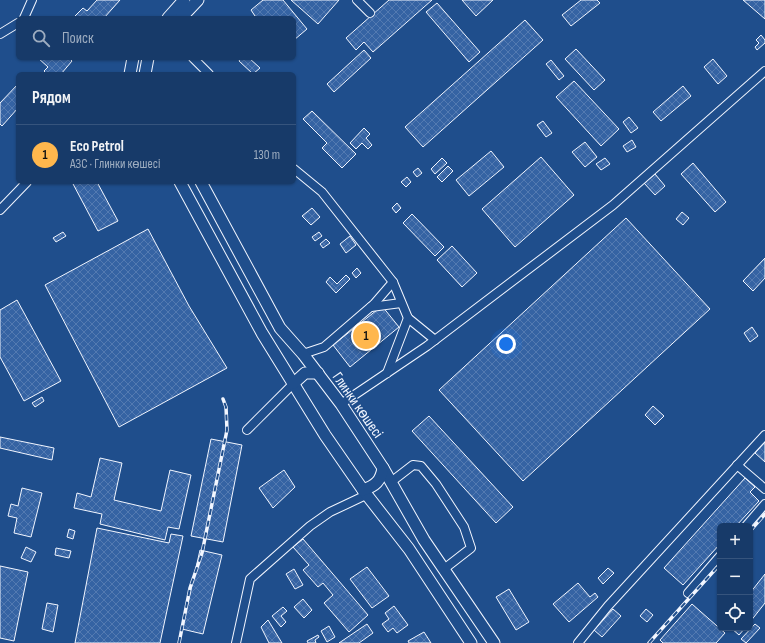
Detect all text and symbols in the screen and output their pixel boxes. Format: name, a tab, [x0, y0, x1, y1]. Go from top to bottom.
search box	[16, 16, 296, 60]
icon: search	[30, 27, 52, 49]
text: Поиск	[62, 29, 94, 48]
text: Рядом	[32, 88, 71, 108]
text: Eco Petrol	[70, 137, 124, 156]
text: 1	[42, 147, 48, 163]
text: 130 m	[254, 147, 280, 163]
text: АЗС · Глинки көшесі	[70, 156, 160, 172]
pin: 1	[353, 321, 379, 351]
your location	[496, 334, 516, 354]
street label: Глинки көшесі	[328, 369, 387, 442]
map controls	[717, 523, 753, 631]
button: +	[717, 523, 753, 559]
button: −	[717, 559, 753, 595]
button: locate	[717, 595, 753, 631]

